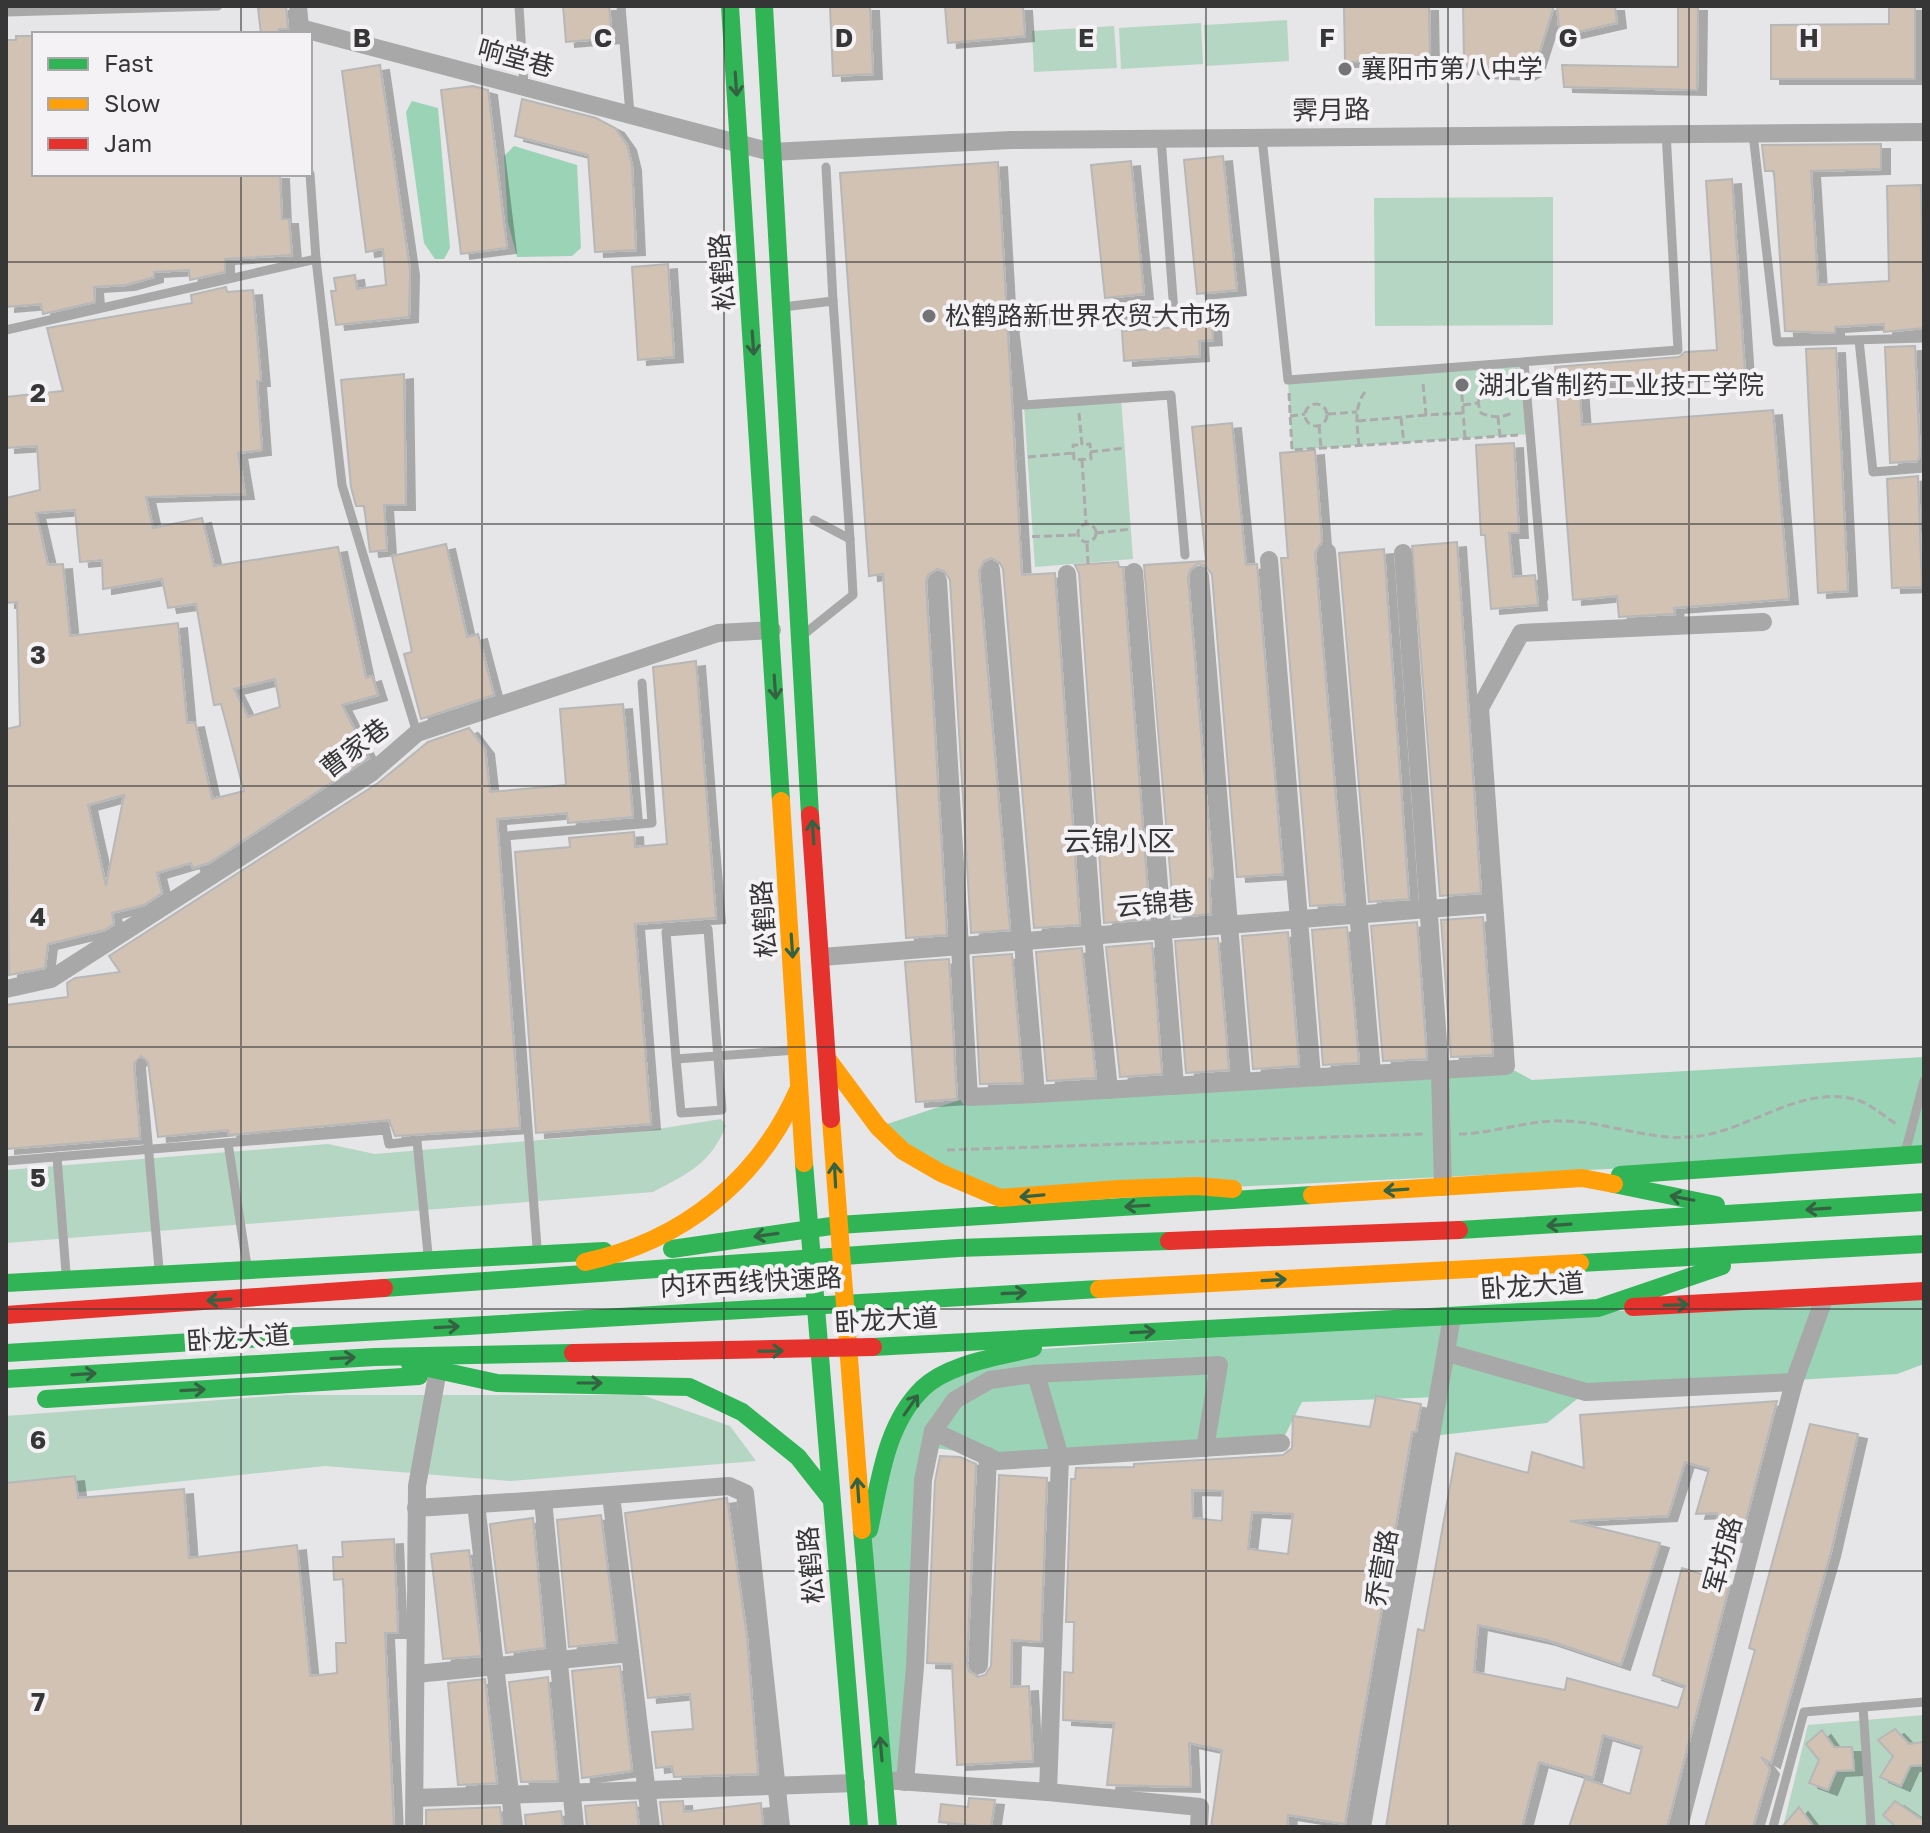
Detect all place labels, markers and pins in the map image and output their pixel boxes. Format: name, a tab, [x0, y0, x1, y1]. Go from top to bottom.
place label: 襄阳市第八中学	[1361, 53, 1543, 84]
marker: 襄阳市第八中学	[1336, 60, 1354, 78]
place label: 松鹤路新世界农贸大市场	[945, 300, 1231, 331]
marker: 松鹤路新世界农贸大市场	[920, 307, 938, 325]
place label: 湖北省制药工业技工学院	[1478, 369, 1764, 400]
marker: 湖北省制药工业技工学院	[1453, 376, 1471, 394]

